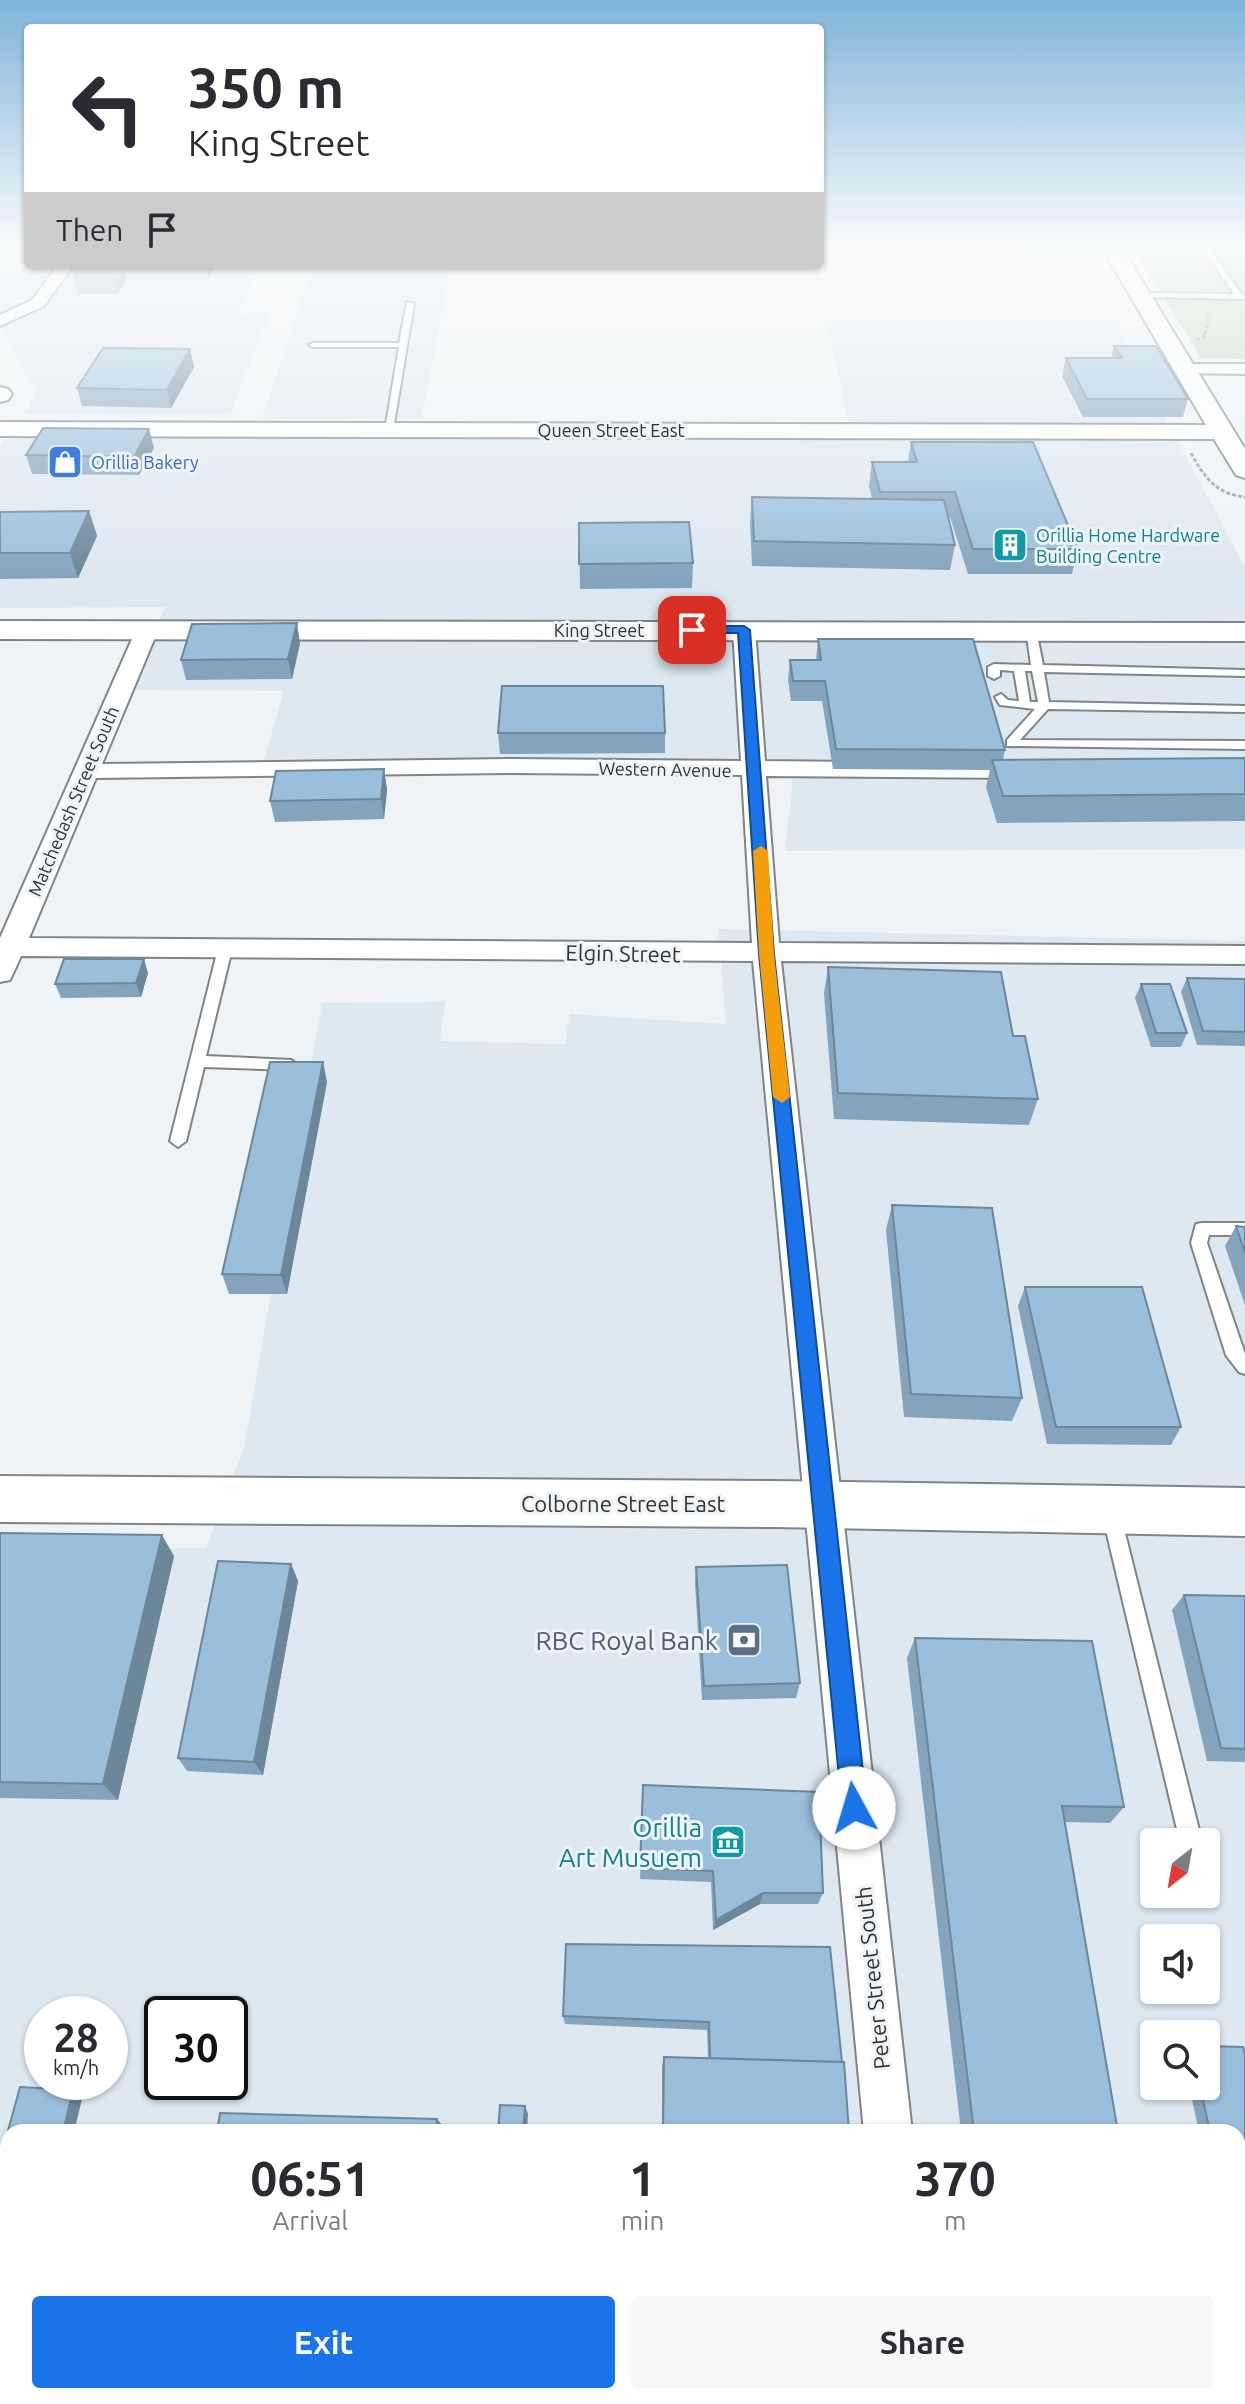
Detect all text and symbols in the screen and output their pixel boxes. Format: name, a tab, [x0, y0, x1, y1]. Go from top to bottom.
icon: left	[56, 56, 160, 160]
text: 350 m	[188, 56, 344, 119]
text: King Street	[188, 122, 369, 163]
icon: arrive	[140, 208, 184, 252]
text: Then	[56, 213, 124, 247]
street label: Queen Street East	[537, 420, 685, 441]
shop icon: Orillia Bakery	[46, 443, 84, 481]
place label: Orillia Bakery	[91, 452, 199, 472]
place label: Orillia Home Hardware Building Centre	[1036, 525, 1220, 566]
building icon: Orillia Home Hardware Building Centre	[991, 526, 1029, 564]
pin	[658, 596, 726, 664]
icon: arrive	[670, 608, 714, 652]
street label: King Street	[554, 620, 644, 640]
street label: Matchedash Street South	[24, 703, 122, 899]
street label: Western Avenue	[598, 758, 732, 780]
street label: Elgin Street	[565, 939, 681, 967]
street label: Colborne Street East	[521, 1491, 725, 1516]
bank icon: RBC Royal Bank	[725, 1621, 763, 1659]
place label: RBC Royal Bank	[536, 1626, 718, 1655]
position arrow	[812, 1766, 896, 1850]
place label: Orillia Art Musuem	[559, 1813, 702, 1872]
museum icon: Orillia Art Musuem	[709, 1823, 747, 1861]
north arrow	[1140, 1828, 1220, 1908]
map controls	[1140, 1828, 1220, 2100]
street label: Peter Street South	[850, 1885, 894, 2071]
button: sound	[1140, 1924, 1220, 2004]
speed limit sign: 30	[144, 1996, 248, 2100]
text: 28	[53, 2015, 99, 2060]
button: search	[1140, 2020, 1220, 2100]
text: km/h	[53, 2056, 99, 2079]
text: 06:51	[250, 2151, 370, 2205]
text: 1	[629, 2151, 656, 2205]
text: 370	[915, 2151, 996, 2205]
text: Arrival	[272, 2206, 348, 2235]
text: min	[621, 2206, 664, 2235]
text: m	[944, 2206, 966, 2235]
button: Exit	[32, 2296, 615, 2388]
button: Share	[631, 2296, 1214, 2388]

